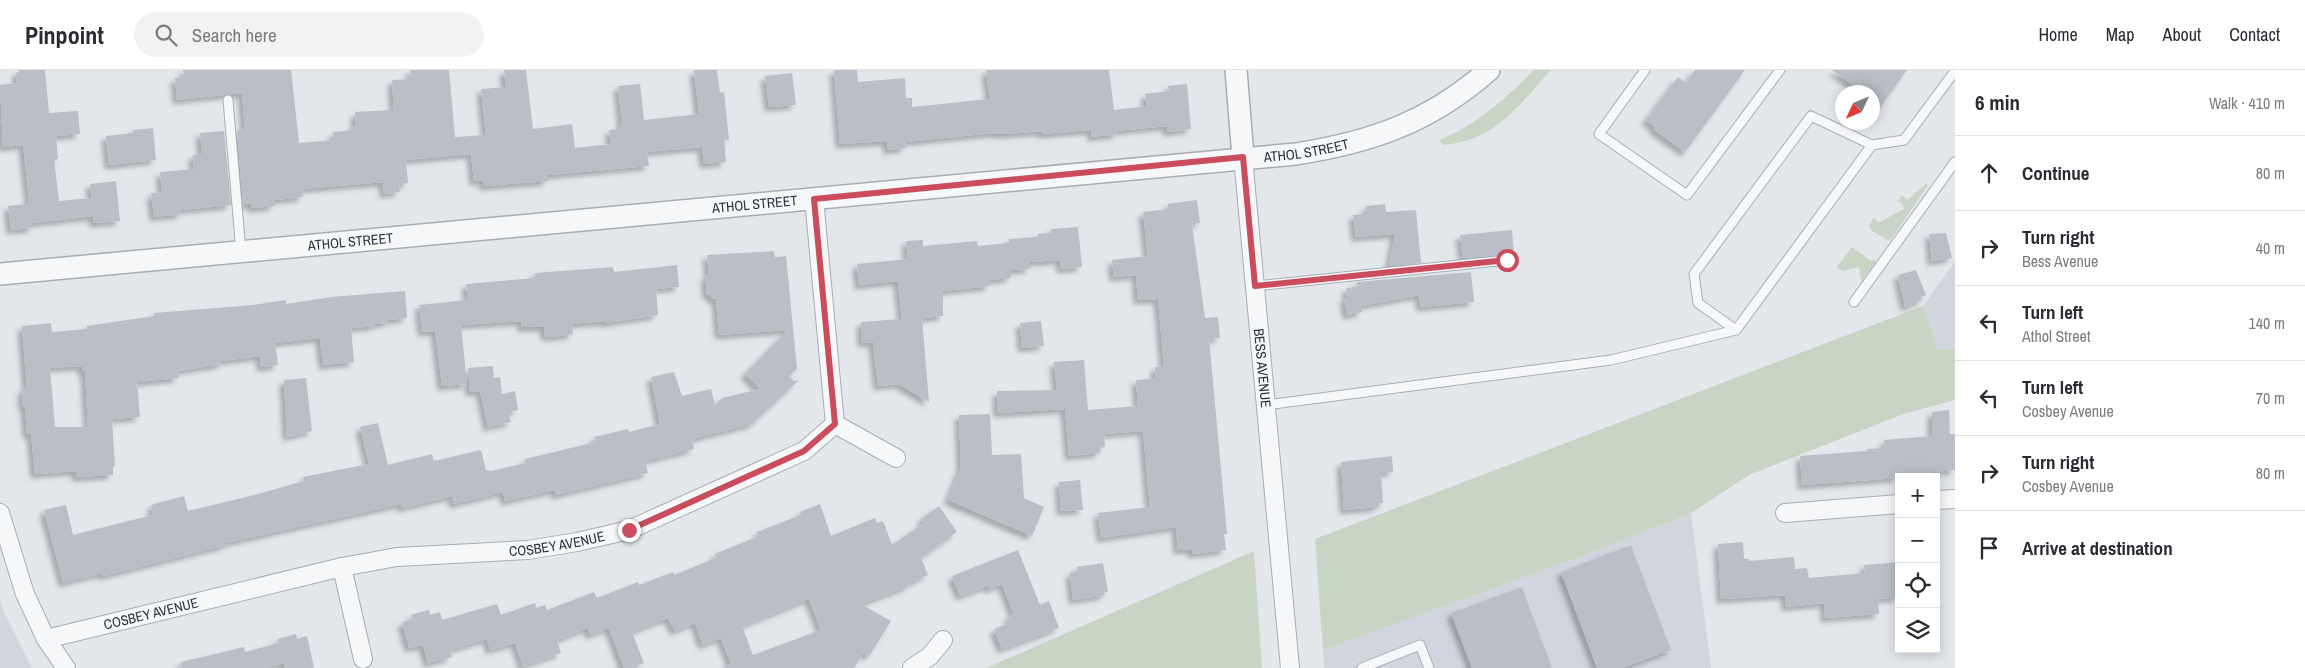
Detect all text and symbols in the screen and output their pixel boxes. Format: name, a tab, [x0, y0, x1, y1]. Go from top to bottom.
search box	[134, 12, 484, 57]
text: Pinpoint	[25, 19, 104, 51]
icon: search	[152, 21, 180, 49]
text: Search here	[192, 22, 277, 48]
text: Home	[2038, 22, 2078, 47]
text: Map	[2106, 22, 2135, 47]
text: About	[2163, 22, 2201, 47]
text: Contact	[2229, 22, 2280, 47]
north arrow	[1835, 85, 1880, 130]
text: 6 min	[1975, 88, 2020, 117]
text: Walk · 410 m	[2209, 92, 2285, 114]
street label: ATHOL STREET	[1262, 135, 1350, 166]
icon: ahead	[1975, 159, 2003, 187]
text: Continue	[2022, 160, 2090, 186]
text: 80 m	[2256, 162, 2285, 184]
street label: ATHOL STREET	[710, 191, 798, 217]
text: Turn right	[2022, 224, 2094, 250]
street label: ATHOL STREET	[306, 229, 394, 255]
icon: right	[1975, 234, 2003, 262]
text: 40 m	[2256, 237, 2285, 259]
route start	[1496, 249, 1519, 272]
text: Bess Avenue	[2022, 250, 2098, 272]
text: Turn left	[2022, 299, 2083, 325]
icon: left	[1975, 309, 2003, 337]
text: 140 m	[2249, 312, 2285, 334]
text: Athol Street	[2022, 325, 2091, 347]
street label: BESS AVENUE	[1250, 328, 1275, 409]
text: Turn left	[2022, 374, 2083, 400]
icon: left	[1975, 384, 2003, 412]
text: 70 m	[2256, 387, 2285, 409]
text: Cosbey Avenue	[2022, 400, 2114, 422]
text: Turn right	[2022, 449, 2094, 475]
icon: right	[1975, 459, 2003, 487]
text: 80 m	[2256, 462, 2285, 484]
map controls	[1895, 473, 1940, 653]
button: +	[1895, 473, 1940, 518]
text: Cosbey Avenue	[2022, 475, 2114, 497]
button: −	[1895, 518, 1940, 563]
route end	[618, 519, 641, 542]
street label: COSBEY AVENUE	[508, 527, 606, 560]
icon: arrive	[1975, 534, 2003, 562]
text: Arrive at destination	[2022, 535, 2173, 561]
button: locate	[1895, 563, 1940, 608]
street label: COSBEY AVENUE	[102, 593, 200, 634]
button: layers	[1895, 608, 1940, 653]

